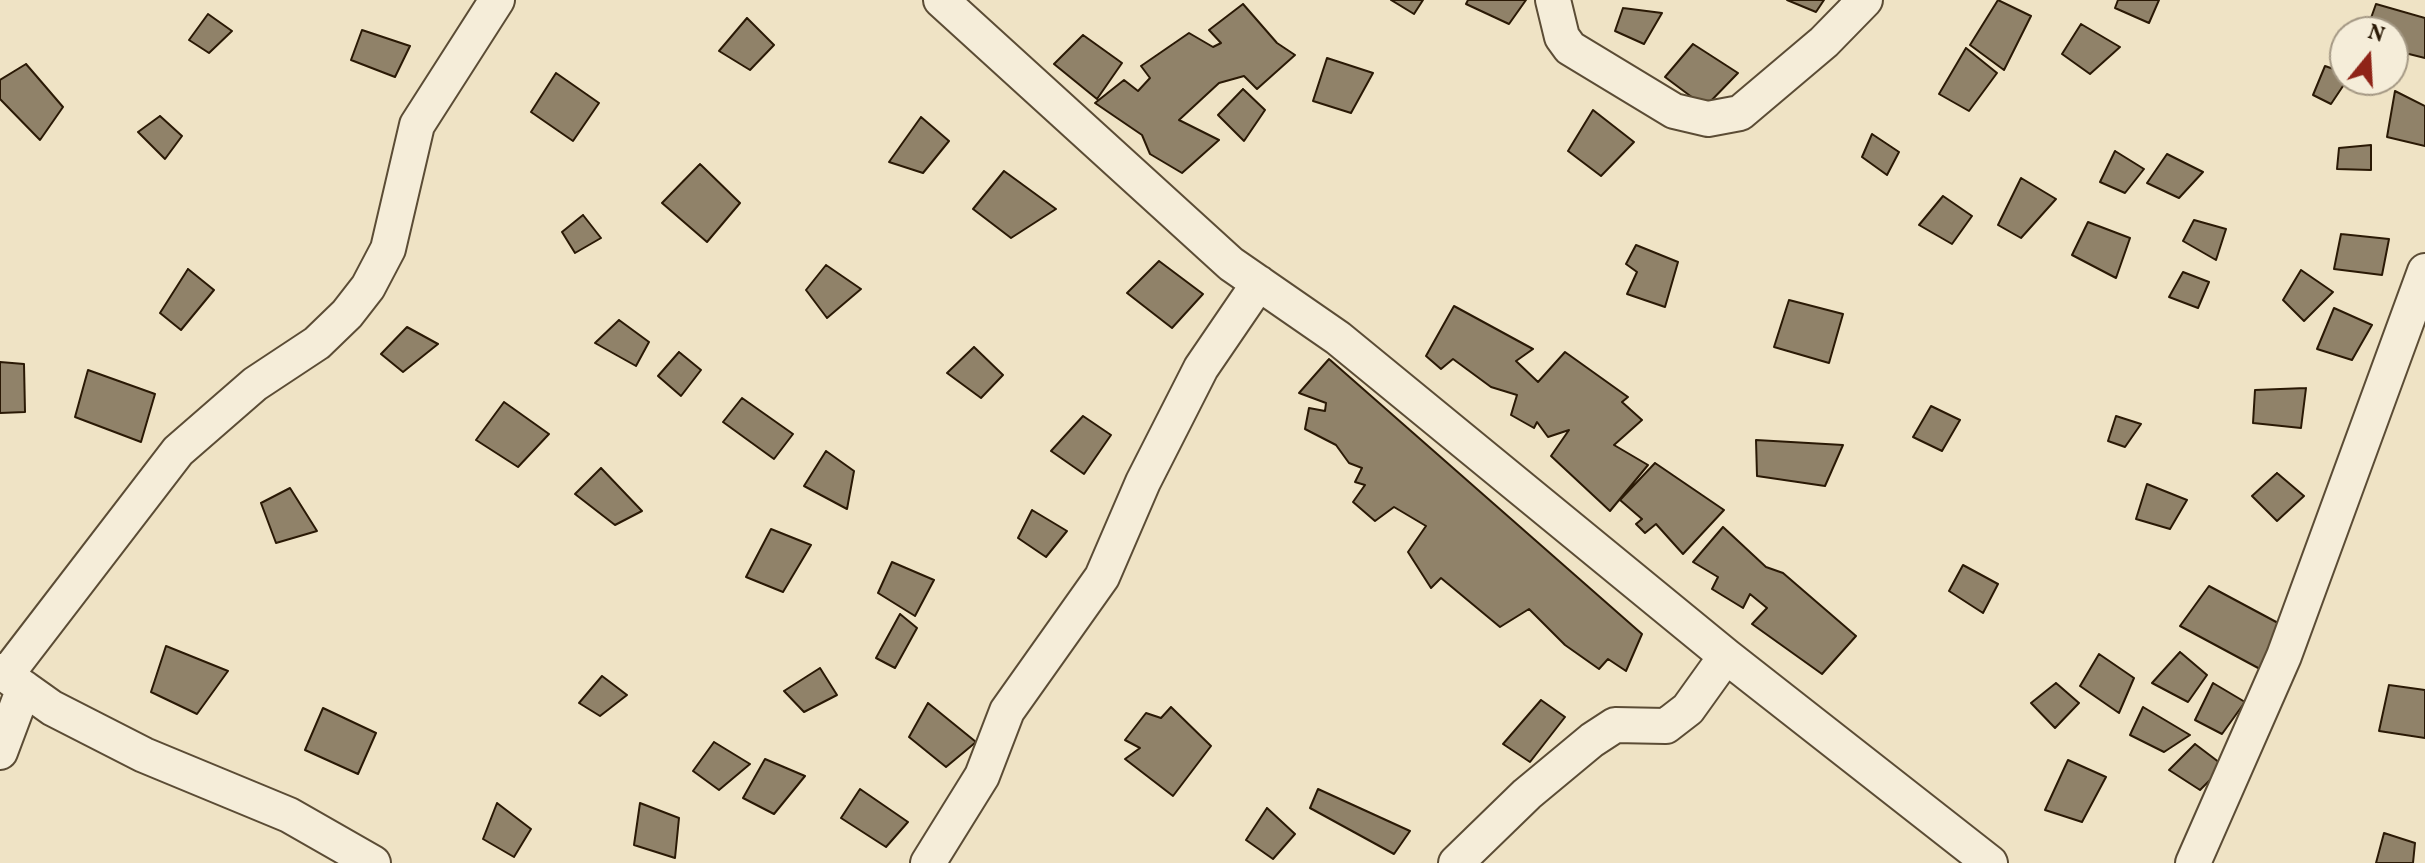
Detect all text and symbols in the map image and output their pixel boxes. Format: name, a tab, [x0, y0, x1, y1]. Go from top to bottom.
north arrow	[2329, 16, 2409, 96]
text: N	[2364, 17, 2388, 52]

